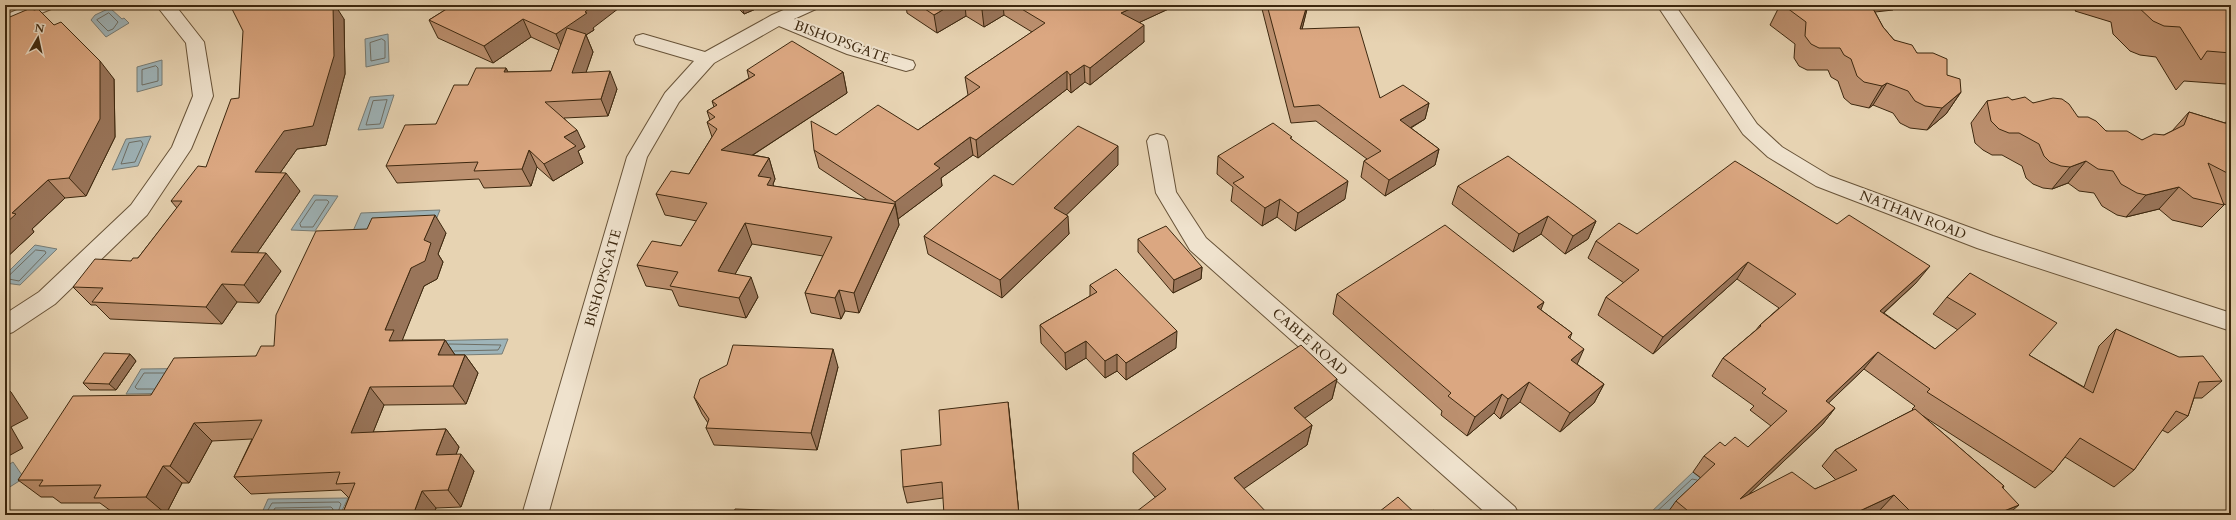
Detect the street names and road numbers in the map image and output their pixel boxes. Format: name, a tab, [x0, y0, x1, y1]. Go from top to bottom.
street label: BISHOPSGATE	[792, 16, 893, 68]
street label: NATHAN ROAD	[1857, 186, 1969, 244]
street label: BISHOPSGATE	[580, 227, 626, 329]
street label: CABLE ROAD	[1268, 304, 1352, 380]

